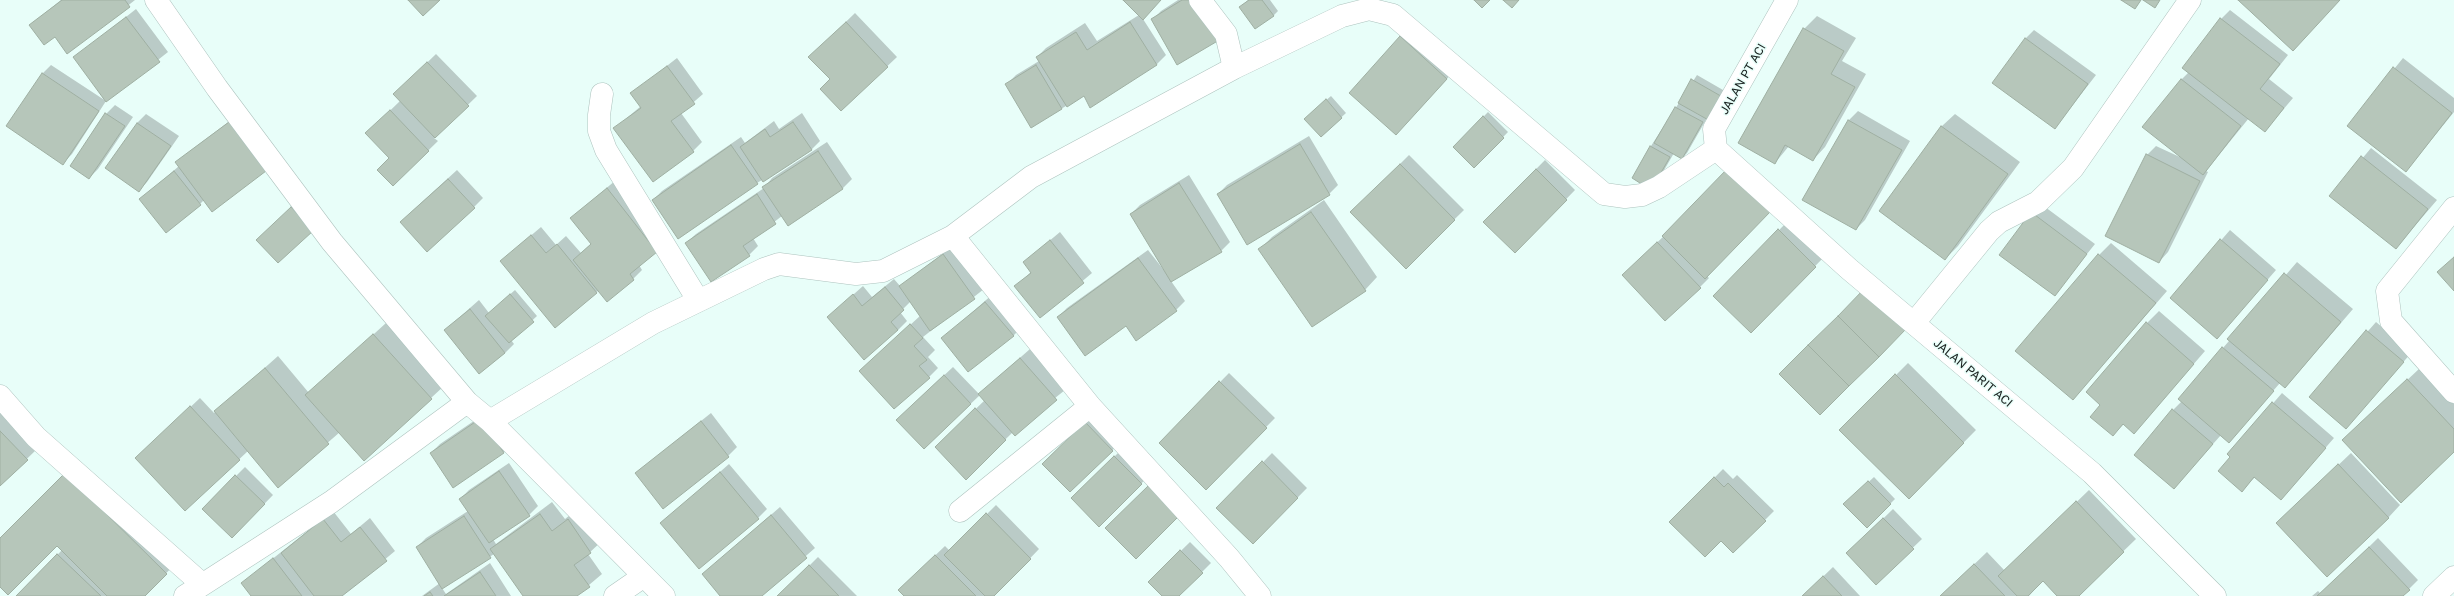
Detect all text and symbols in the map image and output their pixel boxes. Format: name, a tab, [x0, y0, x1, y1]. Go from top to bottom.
street label: JALAN PT ACI	[1717, 41, 1769, 117]
street label: JALAN PARIT ACI	[1931, 336, 2015, 410]

